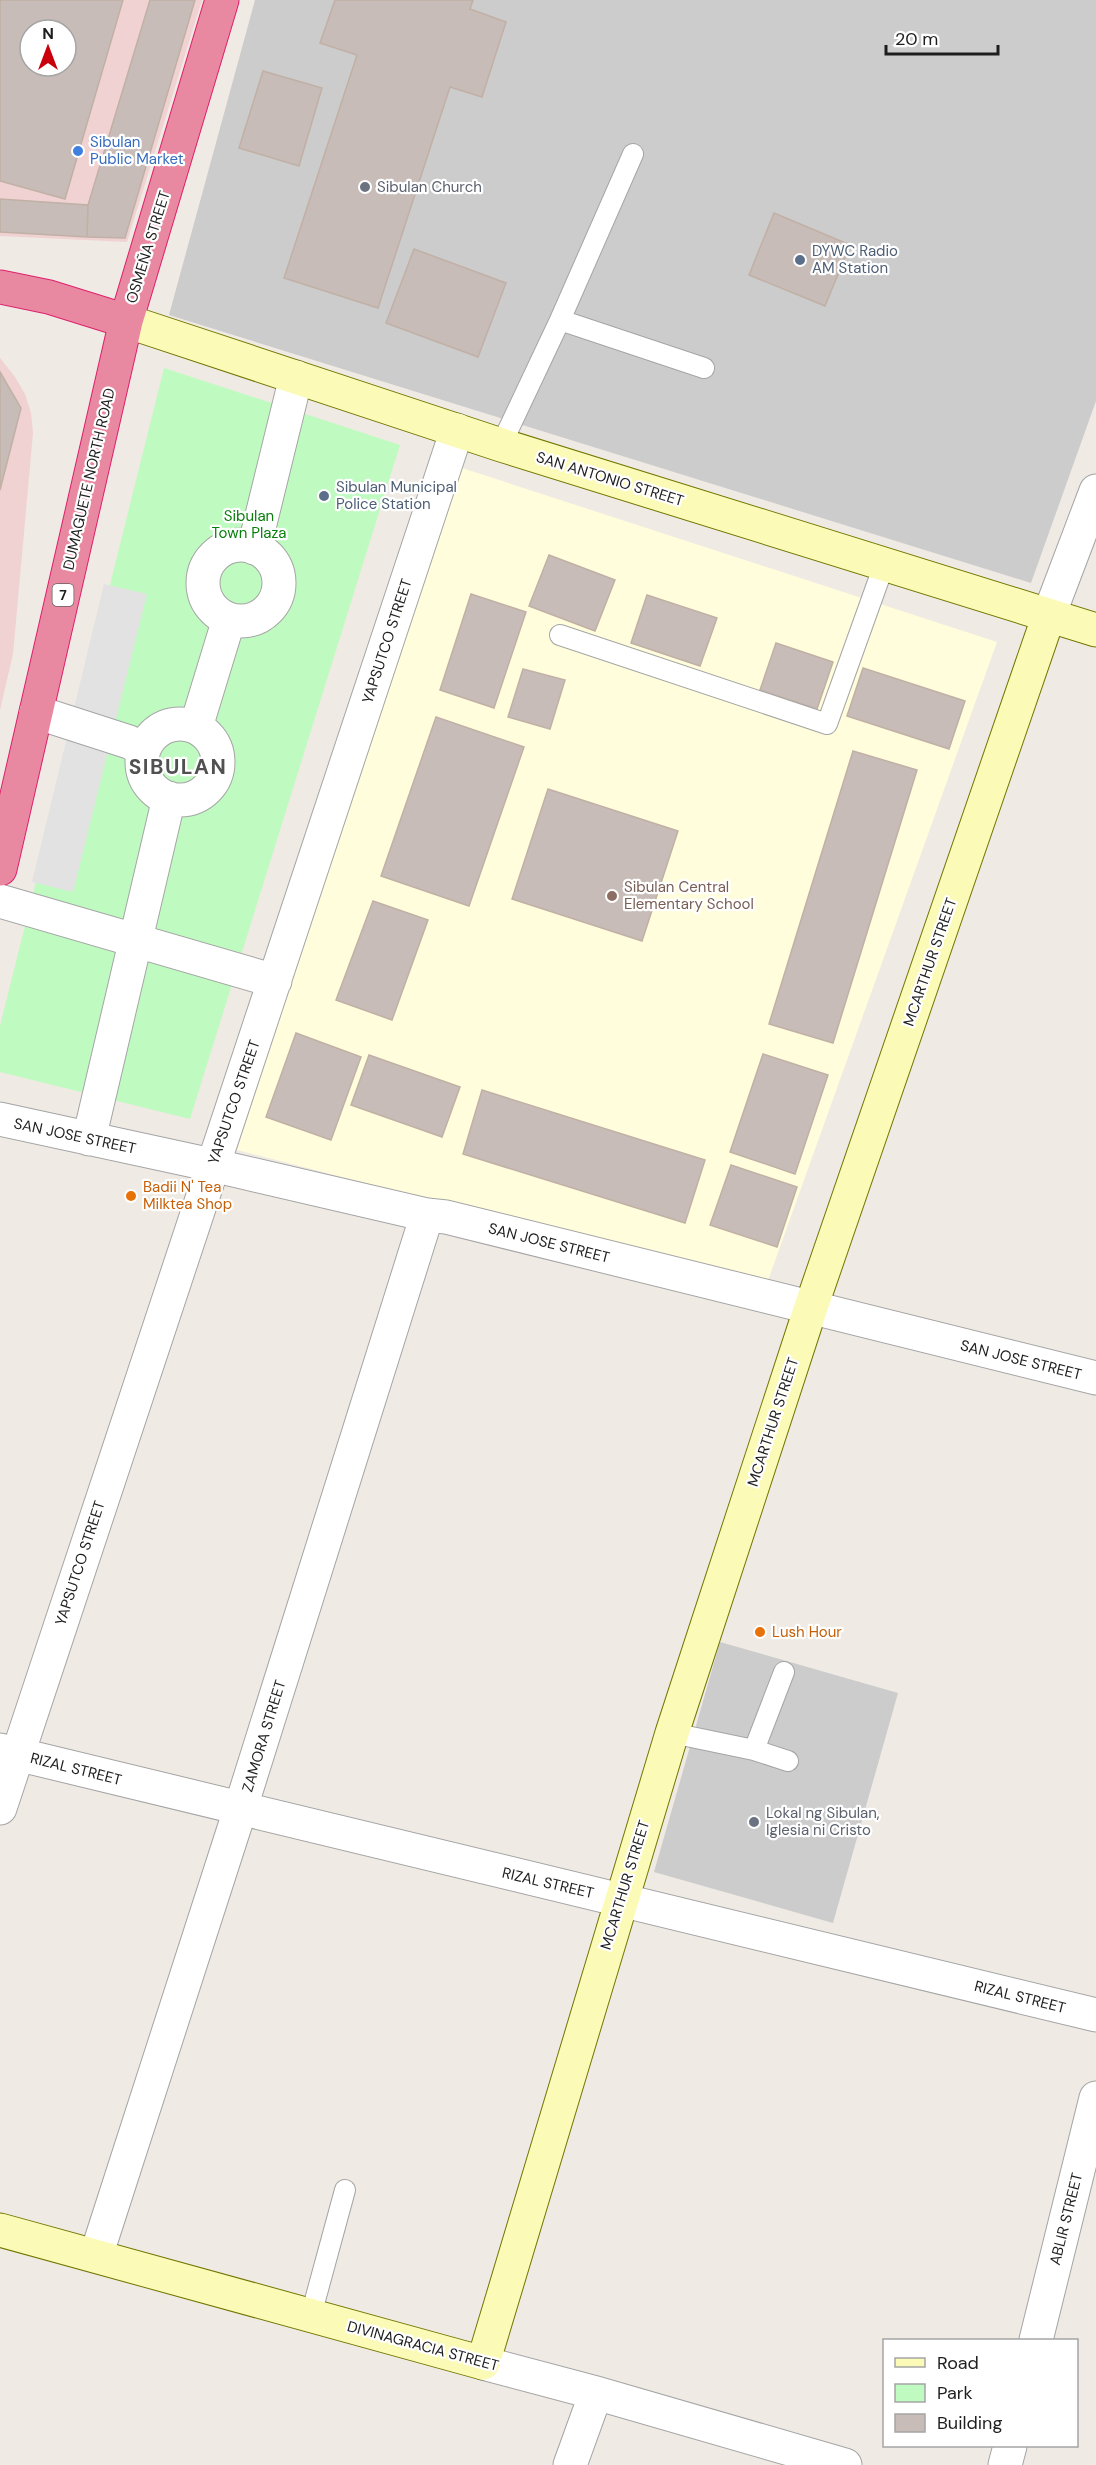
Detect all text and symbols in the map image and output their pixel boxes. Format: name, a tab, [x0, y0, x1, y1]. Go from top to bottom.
north arrow	[18, 18, 78, 78]
scale bar	[886, 18, 998, 56]
text: N	[42, 23, 54, 44]
text: 20 m	[895, 27, 938, 51]
place label: Sibulan Public Market	[90, 132, 184, 169]
marker: Sibulan Public Market	[71, 144, 85, 158]
place label: Sibulan Church	[377, 177, 482, 197]
marker: Sibulan Church	[358, 180, 372, 194]
street label: OSMEÑA STREET	[121, 188, 175, 306]
place label: DYWC Radio AM Station	[812, 241, 898, 278]
marker: DYWC Radio AM Station	[793, 253, 807, 267]
street label: DUMAGUETE NORTH ROAD	[58, 386, 120, 572]
street label: SAN ANTONIO STREET	[534, 447, 686, 511]
place label: Sibulan Municipal Police Station	[336, 477, 457, 514]
marker: Sibulan Municipal Police Station	[317, 489, 331, 503]
park label: Sibulan Town Plaza	[212, 506, 286, 543]
street label: YAPSUTCO STREET	[357, 576, 417, 706]
road number: 7	[52, 584, 74, 606]
district label: SIBULAN	[129, 753, 227, 781]
place label: Sibulan Central Elementary School	[624, 877, 754, 914]
marker: Sibulan Central Elementary School	[605, 889, 619, 903]
street label: MCARTHUR STREET	[899, 895, 961, 1029]
street label: YAPSUTCO STREET	[203, 1037, 265, 1167]
street label: SAN JOSE STREET	[12, 1113, 138, 1159]
place label: Badii N' Tea Milktea Shop	[143, 1177, 232, 1214]
marker: Badii N' Tea Milktea Shop	[124, 1189, 138, 1203]
street label: SAN JOSE STREET	[486, 1218, 612, 1268]
street label: SAN JOSE STREET	[958, 1335, 1084, 1385]
street label: MCARTHUR STREET	[743, 1355, 803, 1489]
street label: YAPSUTCO STREET	[50, 1498, 110, 1628]
place label: Lush Hour	[772, 1622, 842, 1642]
marker: Lush Hour	[753, 1625, 767, 1639]
street label: ZAMORA STREET	[237, 1677, 291, 1795]
street label: RIZAL STREET	[28, 1748, 124, 1790]
place label: Lokal ng Sibulan, Iglesia ni Cristo	[766, 1803, 880, 1840]
marker: Lokal ng Sibulan, Iglesia ni Cristo	[747, 1815, 761, 1829]
street label: MCARTHUR STREET	[596, 1818, 654, 1952]
street label: RIZAL STREET	[500, 1863, 596, 1903]
street label: RIZAL STREET	[972, 1976, 1068, 2018]
street label: ABLIR STREET	[1045, 2171, 1087, 2267]
street label: DIVINAGRACIA STREET	[345, 2316, 501, 2376]
legend	[883, 2339, 1078, 2447]
text: Road	[937, 2351, 979, 2375]
text: Park	[937, 2381, 973, 2405]
text: Building	[937, 2411, 1002, 2435]

